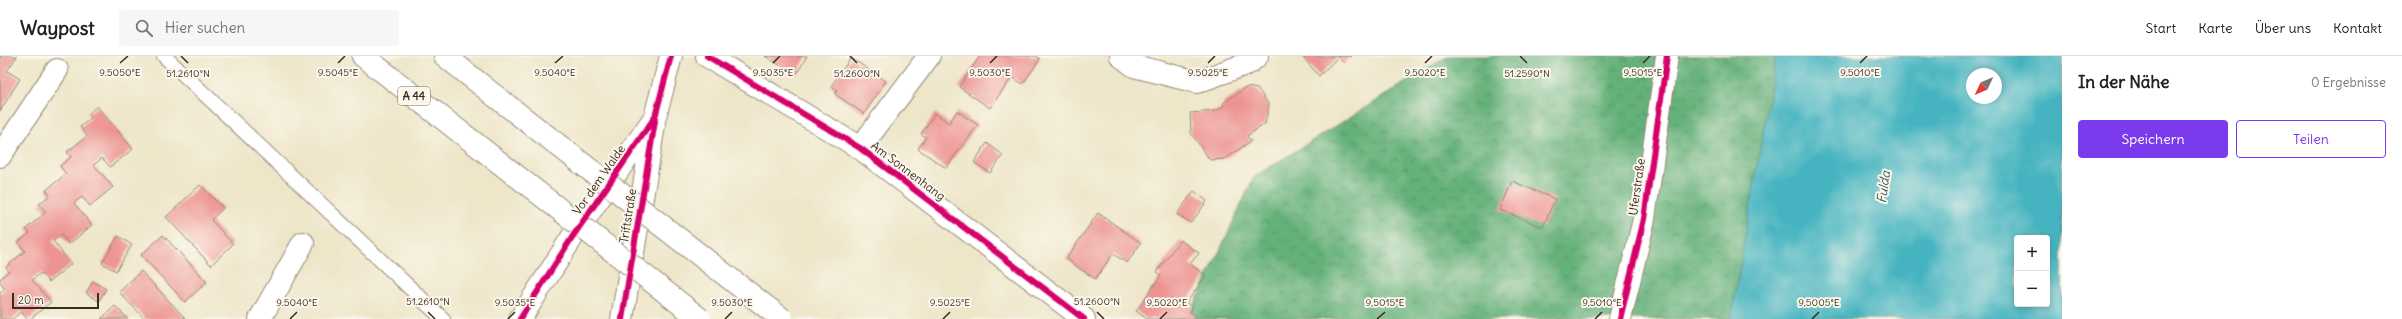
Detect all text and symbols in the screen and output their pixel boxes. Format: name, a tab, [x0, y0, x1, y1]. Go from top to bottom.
search box	[119, 10, 399, 46]
text: Waypost	[20, 16, 95, 40]
icon: search	[133, 17, 155, 39]
text: Hier suchen	[165, 18, 245, 37]
text: Start	[2146, 19, 2176, 37]
text: Karte	[2198, 19, 2233, 37]
text: Über uns	[2255, 19, 2311, 37]
text: Kontakt	[2333, 19, 2382, 37]
text: 9.5050°E	[99, 66, 141, 79]
text: 9.5045°E	[318, 66, 358, 79]
text: 9.5040°E	[534, 66, 576, 79]
text: 9.5035°E	[753, 66, 793, 79]
text: 9.5030°E	[969, 66, 1011, 79]
text: 9.5025°E	[1188, 66, 1228, 79]
text: 9.5020°E	[1404, 66, 1446, 79]
text: 9.5015°E	[1624, 66, 1663, 79]
text: 9.5010°E	[1840, 66, 1880, 79]
text: 51.2610°N	[166, 67, 210, 80]
text: 51.2600°N	[834, 67, 880, 80]
text: 51.2590°N	[1504, 67, 1550, 80]
north arrow	[1966, 68, 2002, 104]
text: In der Nähe	[2078, 71, 2170, 93]
text: 0 Ergebnisse	[2311, 74, 2386, 91]
road number: A 44	[398, 87, 430, 105]
button: Speichern	[2078, 120, 2228, 158]
button: Teilen	[2236, 120, 2386, 158]
street label: Am Sonnenhang	[868, 138, 948, 203]
street label: Vor dem Walde	[569, 142, 628, 218]
street label: Uferstraße	[1625, 158, 1648, 216]
water label: Fulda	[1873, 169, 1894, 204]
street label: Triftstraße	[616, 188, 639, 244]
map controls	[2014, 235, 2050, 307]
button: +	[2014, 235, 2050, 271]
button: −	[2014, 271, 2050, 307]
scale bar	[12, 291, 99, 310]
text: 20 m	[18, 293, 44, 307]
text: 51.2610°N	[406, 295, 450, 308]
text: 51.2600°N	[1074, 295, 1120, 308]
text: 9.5040°E	[276, 296, 318, 309]
text: 9.5035°E	[495, 296, 535, 309]
text: 9.5030°E	[711, 296, 753, 309]
text: 9.5025°E	[930, 296, 970, 309]
text: 9.5020°E	[1146, 296, 1188, 309]
text: 9.5015°E	[1366, 296, 1405, 309]
text: 9.5010°E	[1582, 296, 1622, 309]
text: 9.5005°E	[1798, 296, 1840, 309]

